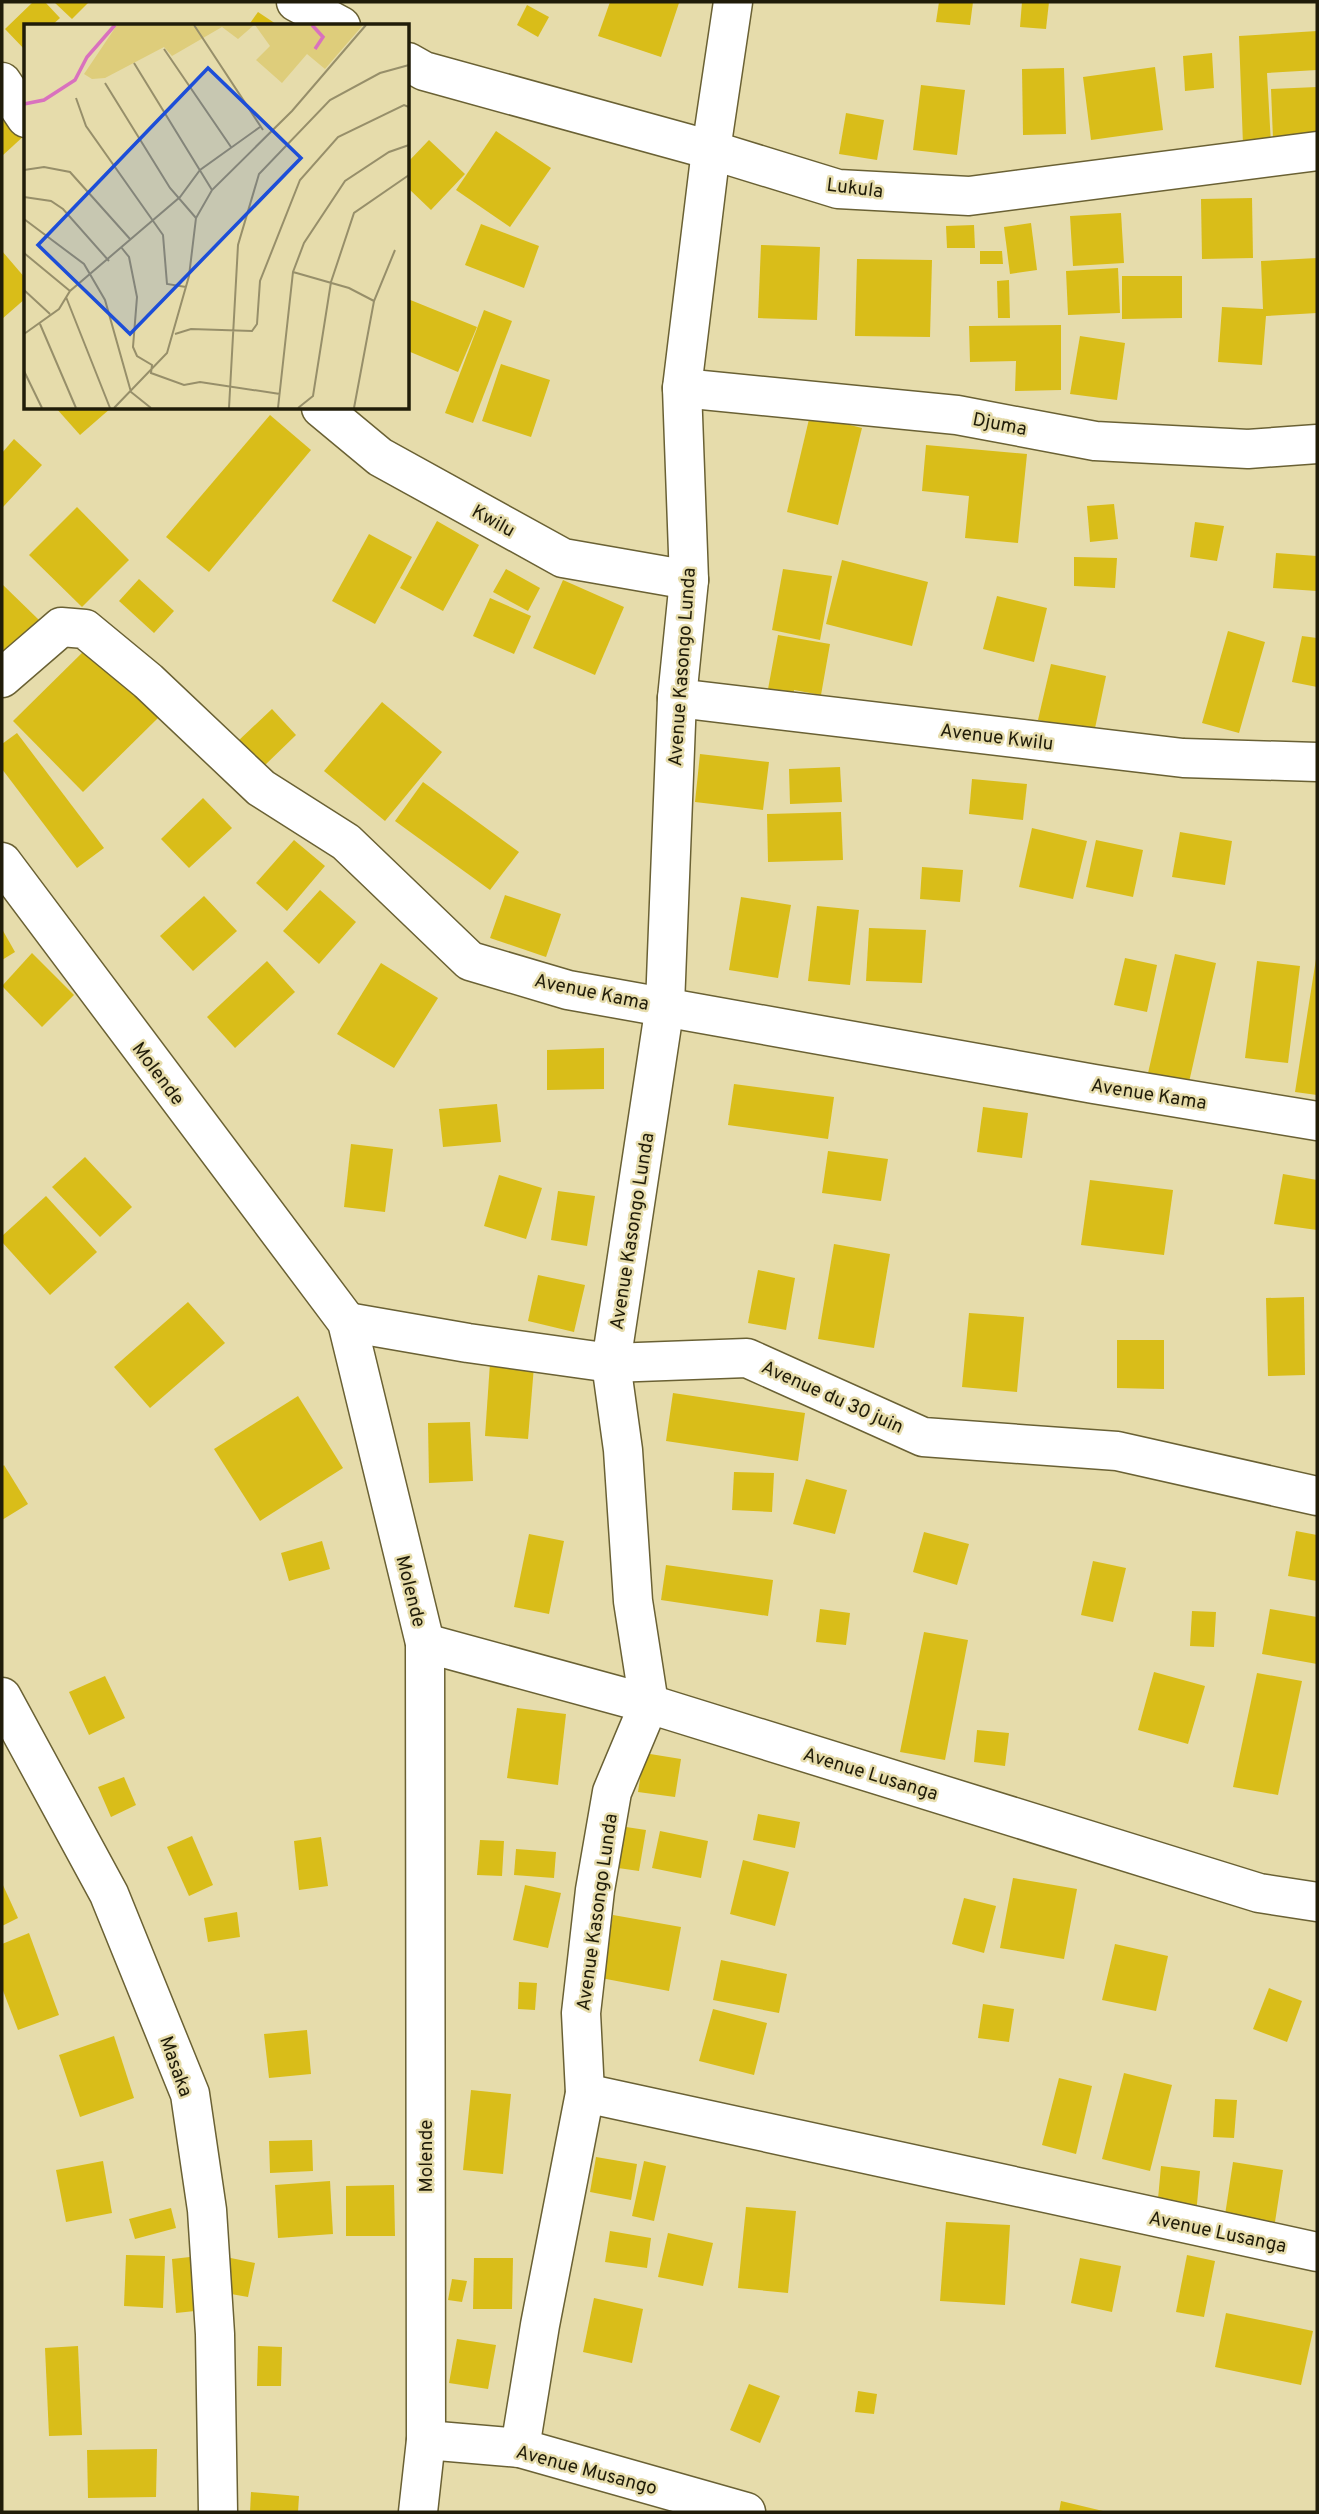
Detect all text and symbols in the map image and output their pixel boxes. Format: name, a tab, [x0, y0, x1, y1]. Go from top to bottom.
inset map	[24, 24, 410, 410]
street label: Lukula	[825, 174, 884, 204]
street label: Djuma	[970, 408, 1029, 442]
street label: Kwilu	[467, 500, 519, 543]
street label: Avenue Kasongo Lunda	[664, 567, 702, 767]
street label: Avenue Kwilu	[939, 719, 1055, 757]
street label: Avenue Kama	[532, 969, 651, 1017]
street label: Molende	[126, 1038, 189, 1111]
street label: Avenue Kama	[1089, 1074, 1208, 1116]
street label: Avenue Kasongo Lunda	[606, 1131, 660, 1332]
street label: Avenue du 30 juin	[758, 1356, 907, 1440]
street label: Molende	[390, 1553, 431, 1630]
street label: Avenue Lusanga	[800, 1743, 941, 1807]
street label: Avenue Kasongo Lunda	[572, 1812, 624, 2013]
street label: Masaka	[153, 2033, 197, 2100]
street label: Molende	[415, 2119, 439, 2193]
street label: Avenue Lusanga	[1147, 2207, 1289, 2259]
street label: Avenue Musango	[513, 2441, 660, 2501]

